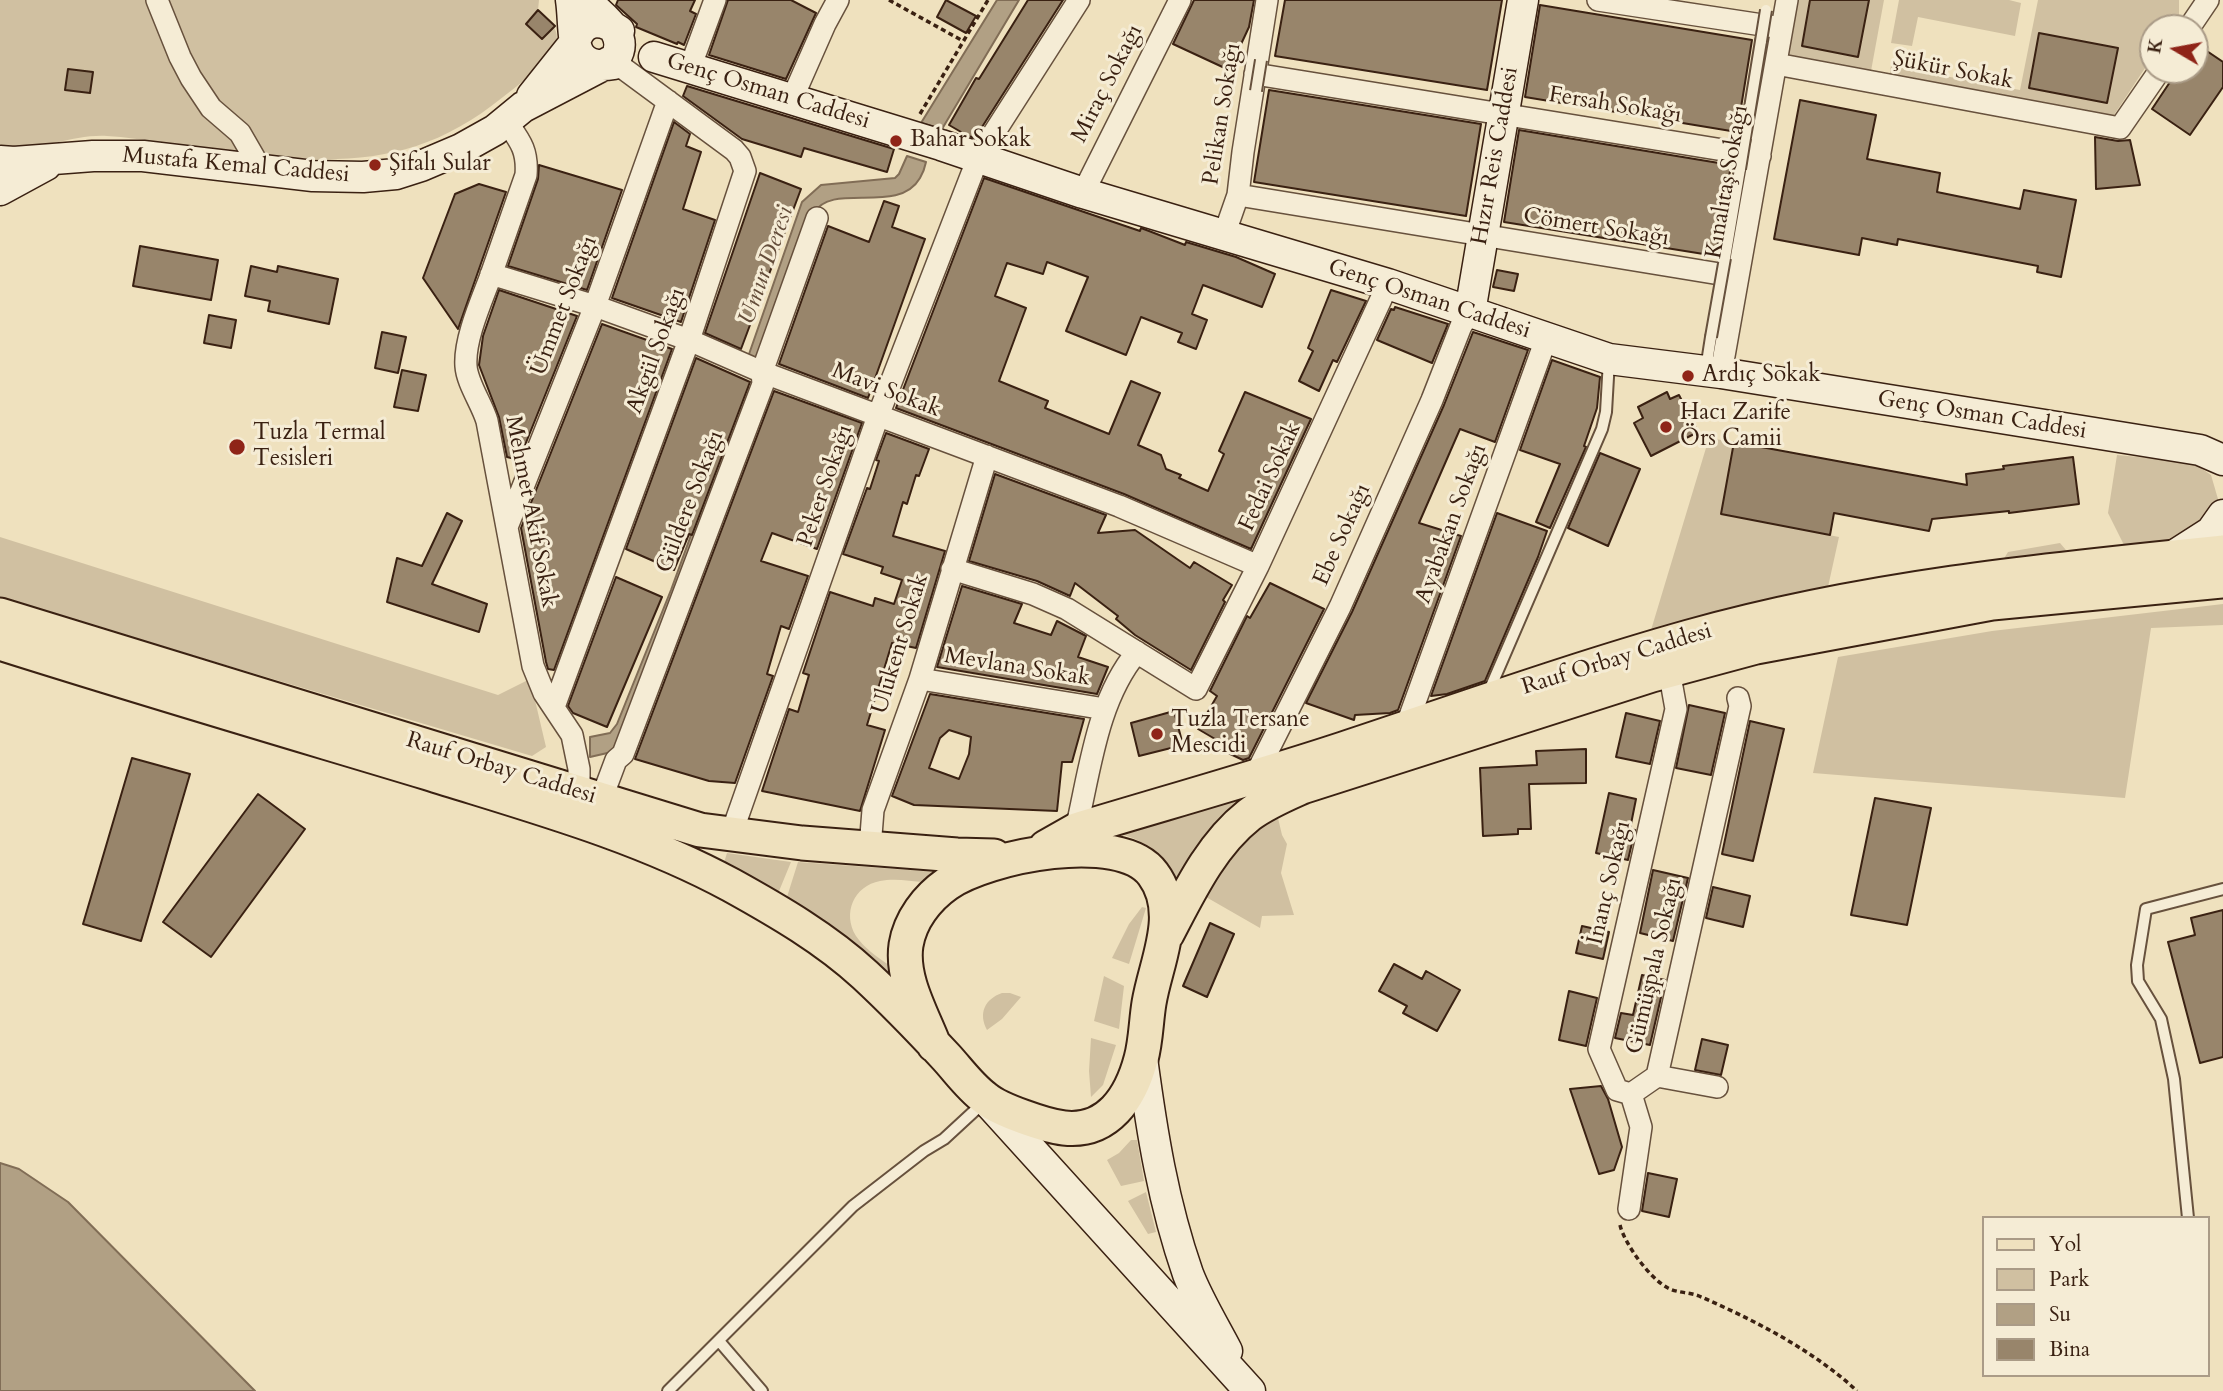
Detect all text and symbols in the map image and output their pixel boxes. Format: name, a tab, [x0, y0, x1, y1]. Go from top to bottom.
north arrow	[2139, 14, 2209, 84]
street label: Miraç Sokağı	[1066, 20, 1150, 148]
text: K	[2141, 36, 2169, 56]
street label: Pelikan Sokağı	[1198, 41, 1248, 187]
street label: Şükür Sokak	[1890, 46, 2016, 96]
street label: Genç Osman Caddesi	[663, 48, 873, 136]
street label: Hızır Reis Caddesi	[1467, 65, 1525, 247]
street label: Fersah Sokağı	[1547, 82, 1683, 130]
street label: Kınalıtaş Sokağı	[1701, 103, 1755, 261]
place label: Bahar Sokak	[910, 127, 1031, 155]
marker: Bahar Sokak	[888, 133, 904, 149]
street label: Mustafa Kemal Caddesi	[121, 142, 351, 190]
place label: Şifalı Sular	[389, 151, 491, 179]
marker: Şifalı Sular	[367, 157, 383, 173]
water label: Umur Deresi	[733, 203, 801, 329]
street label: Cömert Sokağı	[1521, 203, 1671, 253]
street label: Ümmet Sokağı	[526, 232, 604, 380]
street label: Genç Osman Caddesi	[1324, 254, 1534, 346]
street label: Akgül Sokağı	[622, 284, 692, 418]
street label: Mavi Sokak	[828, 358, 944, 424]
place label: Ardıç Sokak	[1702, 362, 1821, 390]
marker: Ardıç Sokak	[1680, 368, 1696, 384]
street label: Genç Osman Caddesi	[1876, 386, 2088, 446]
place label: Hacı Zarife Örs Camii	[1680, 400, 1791, 454]
street label: Mehmet Akif Sokak	[498, 414, 562, 610]
street label: Fedai Sokak	[1234, 418, 1308, 536]
marker: Hacı Zarife Örs Camii	[1658, 419, 1674, 435]
place label: Tuzla Termal Tesisleri	[253, 420, 386, 474]
street label: Peker Sokağı	[792, 422, 860, 550]
street label: Güldere Sokağı	[651, 427, 731, 577]
marker: Tuzla Termal Tesisleri	[227, 437, 247, 457]
street label: Ayabakan Sokağı	[1410, 440, 1494, 608]
street label: Ebe Sokağı	[1308, 480, 1378, 590]
street label: Ulukent Sokak	[867, 571, 935, 717]
street label: Rauf Orbay Caddesi	[1519, 618, 1715, 702]
street label: Mevlana Sokak	[942, 643, 1092, 693]
place label: Tuzla Tersane Mescidi	[1171, 707, 1310, 761]
marker: Tuzla Tersane Mescidi	[1149, 726, 1165, 742]
street label: Rauf Orbay Caddesi	[403, 727, 599, 811]
street label: İnanç Sokağı	[1582, 818, 1638, 948]
street label: Gümüşpala Sokağı	[1621, 875, 1689, 1057]
legend	[1982, 1216, 2209, 1377]
text: Yol	[2049, 1230, 2081, 1259]
text: Park	[2049, 1265, 2089, 1294]
text: Su	[2049, 1300, 2071, 1329]
text: Bina	[2049, 1335, 2090, 1364]

